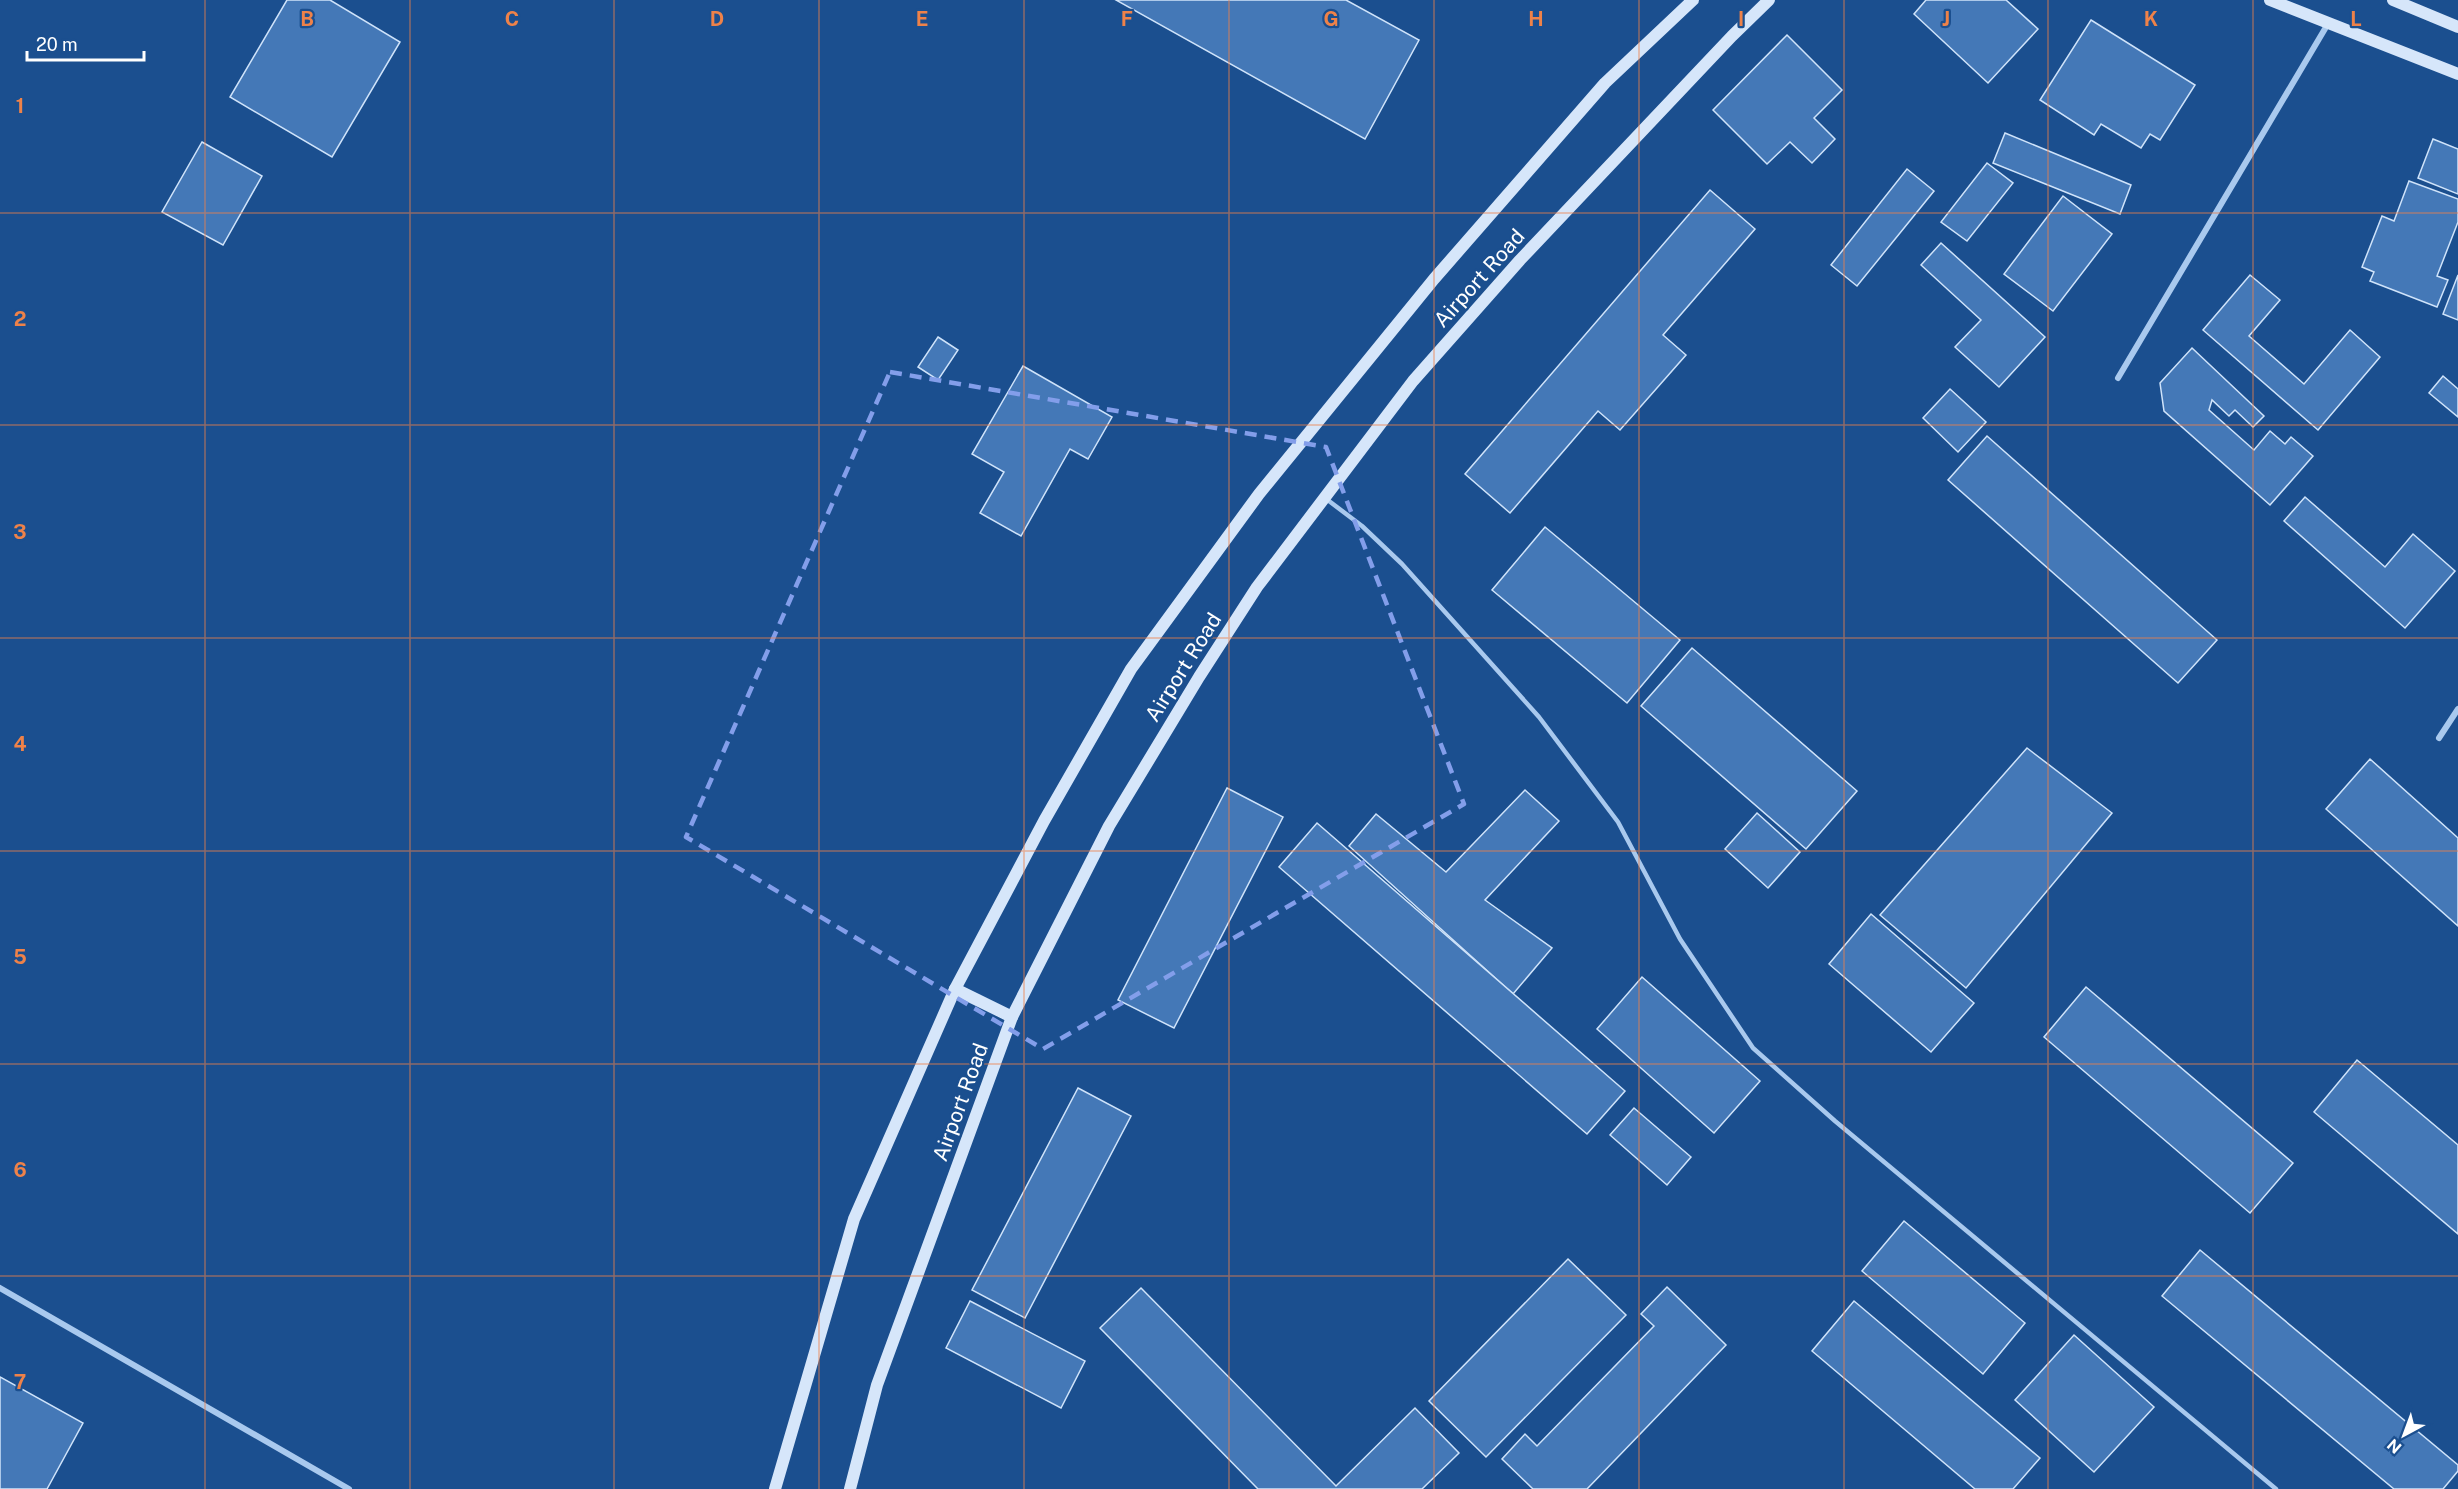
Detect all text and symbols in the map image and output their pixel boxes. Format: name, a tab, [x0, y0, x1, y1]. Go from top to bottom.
text: B	[300, 7, 314, 31]
text: C	[505, 7, 519, 31]
text: D	[710, 7, 724, 31]
text: E	[916, 7, 928, 31]
text: F	[1121, 7, 1133, 31]
text: G	[1323, 7, 1339, 31]
text: H	[1528, 7, 1544, 31]
text: I	[1738, 7, 1744, 31]
text: J	[1942, 7, 1950, 31]
text: K	[2144, 7, 2158, 31]
text: L	[2350, 7, 2362, 31]
scale bar	[27, 24, 144, 62]
text: 20 m	[36, 34, 78, 55]
text: 1	[16, 94, 24, 118]
street label: Airport Road	[1428, 224, 1530, 332]
text: 2	[14, 307, 26, 331]
text: 3	[13, 520, 27, 544]
street label: Airport Road	[1140, 608, 1226, 726]
text: 4	[13, 732, 27, 756]
text: 5	[13, 945, 27, 969]
street label: Airport Road	[927, 1040, 993, 1164]
text: 6	[13, 1158, 27, 1182]
text: 7	[14, 1370, 26, 1394]
north arrow	[2374, 1405, 2434, 1465]
text: N	[2384, 1435, 2405, 1457]

